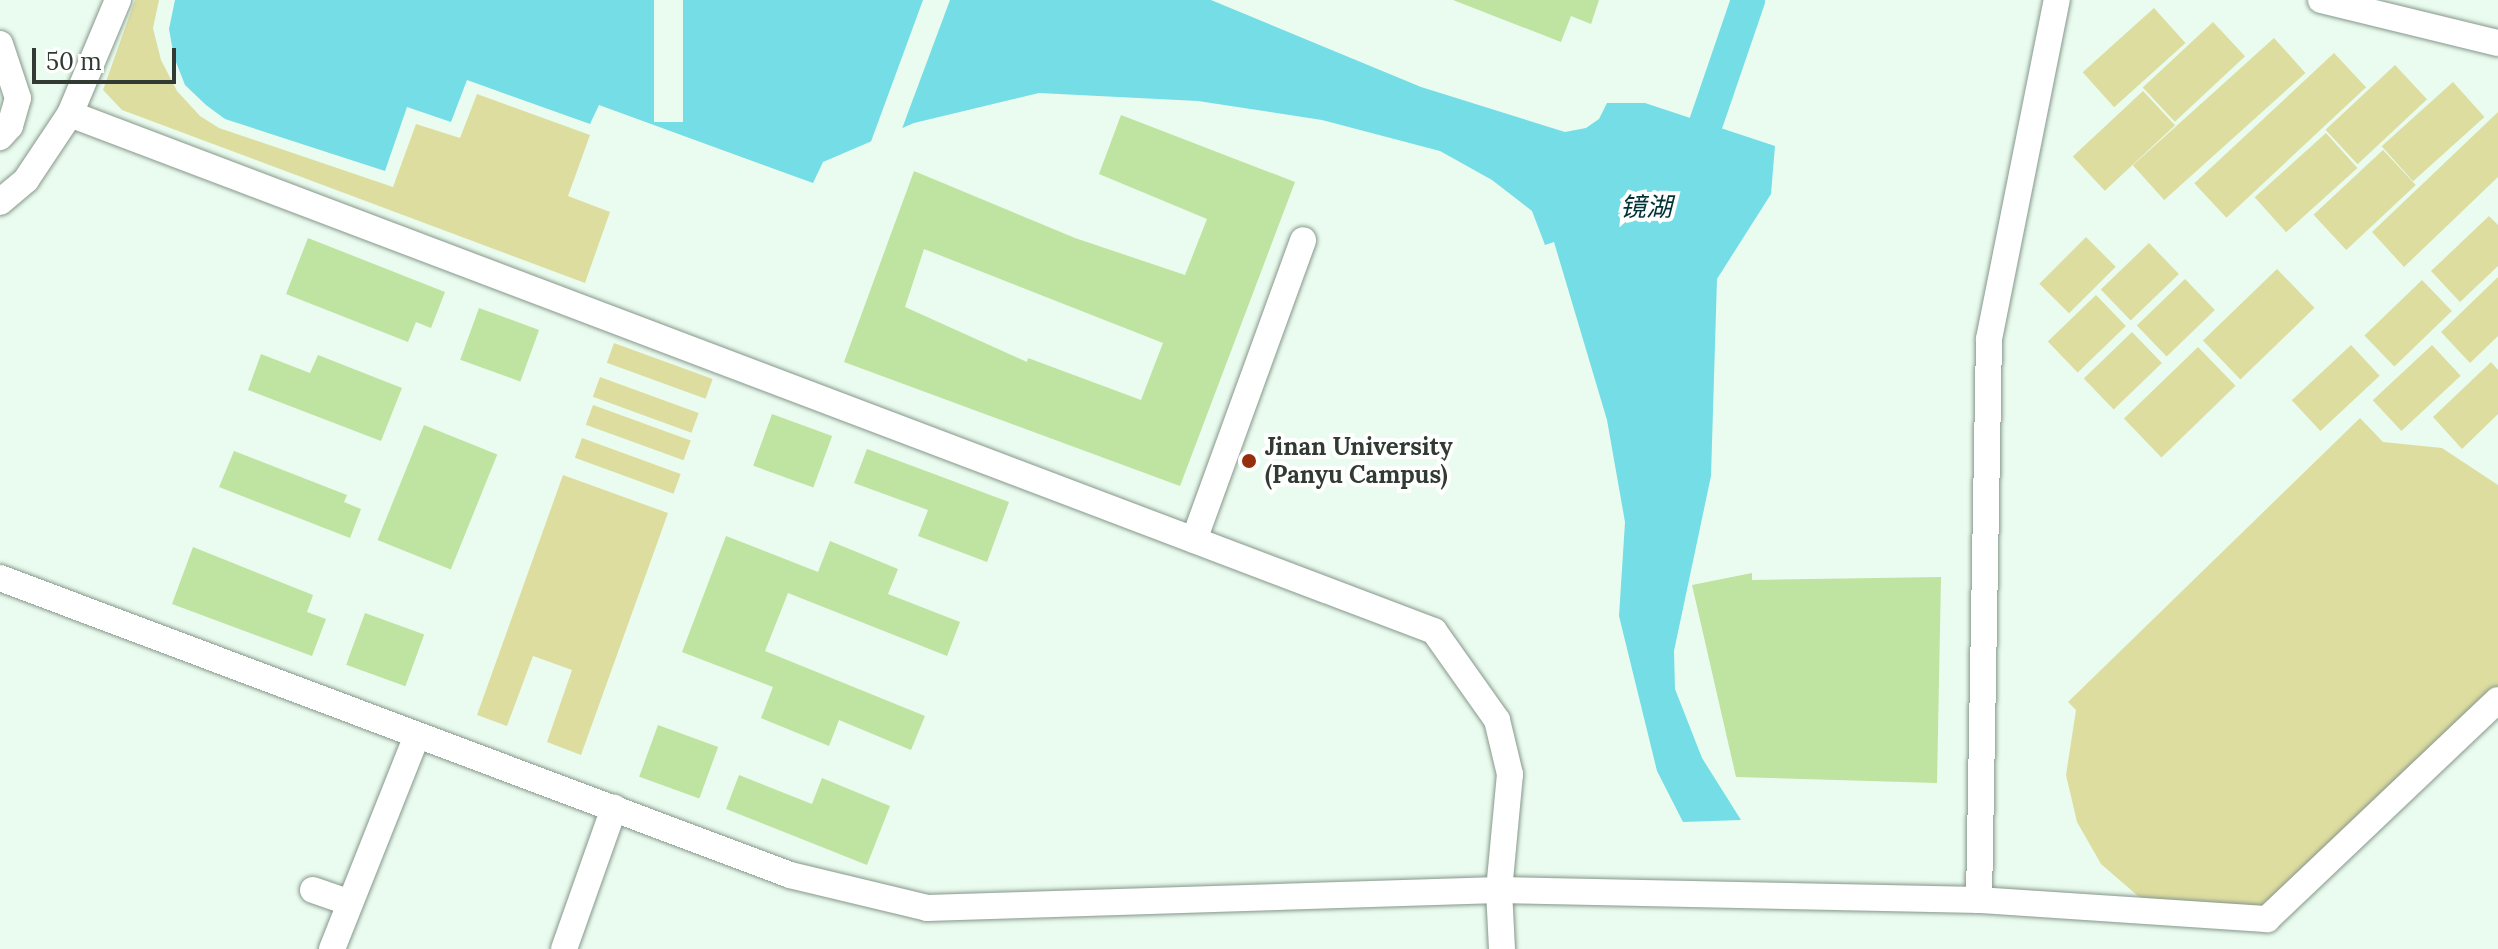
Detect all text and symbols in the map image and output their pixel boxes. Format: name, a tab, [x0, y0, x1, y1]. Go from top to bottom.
scale bar	[36, 32, 180, 82]
text: 50 m	[46, 46, 102, 77]
water label: 镜湖	[1620, 191, 1672, 223]
place label: Jinan University (Panyu Campus)	[1265, 433, 1453, 489]
marker: Jinan University (Panyu Campus)	[1240, 452, 1258, 470]

